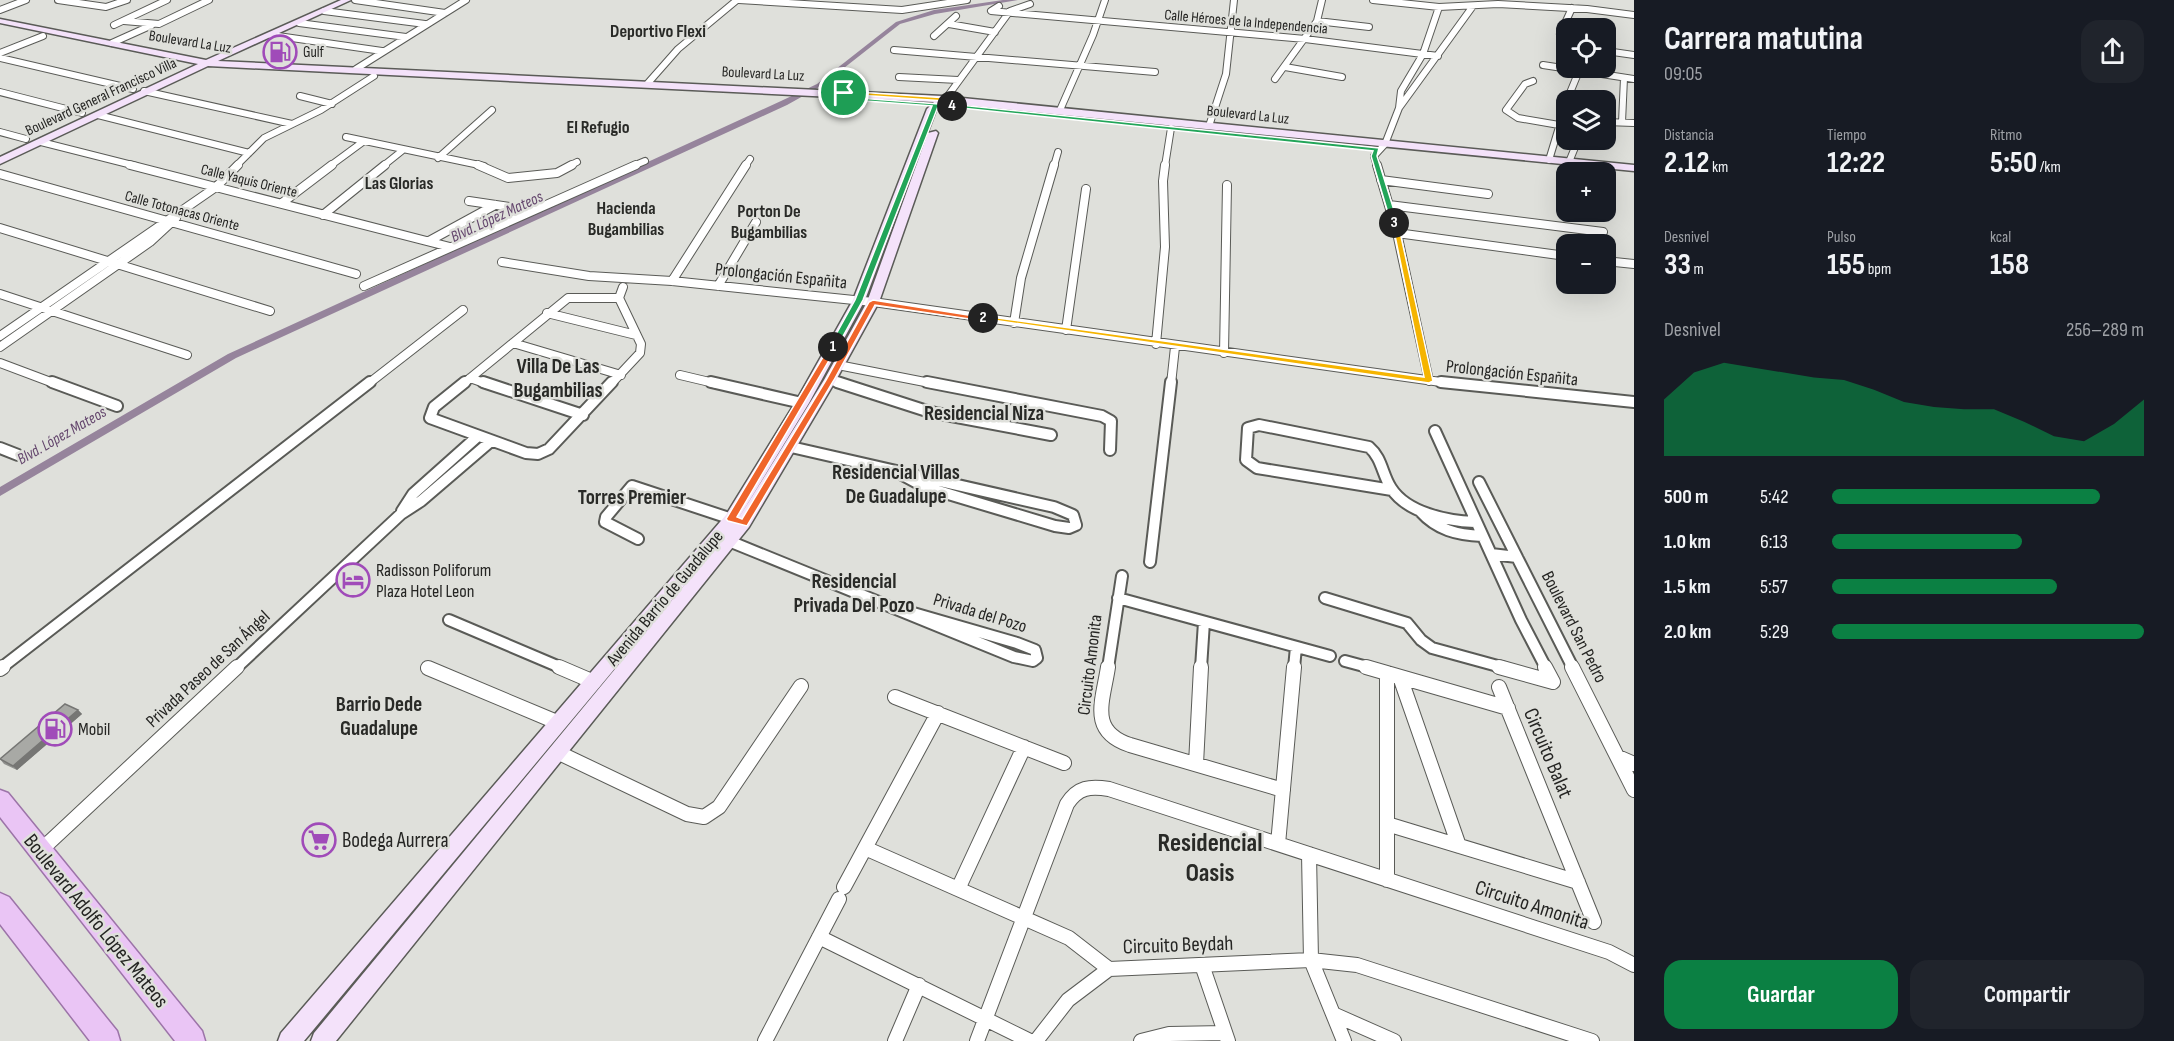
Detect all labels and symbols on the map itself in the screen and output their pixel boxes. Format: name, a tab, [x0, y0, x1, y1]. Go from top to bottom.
street label: Calle Héroes de la Independencia	[1164, 5, 1329, 39]
district label: Deportivo Flexi	[610, 21, 706, 42]
street label: Boulevard La Luz	[148, 26, 233, 58]
fuel station icon: Gulf	[262, 34, 298, 70]
place label: Gulf	[303, 43, 325, 62]
street label: Boulevard General Francisco Villa	[22, 54, 180, 140]
street label: Boulevard La Luz	[721, 62, 805, 86]
pin	[818, 67, 869, 118]
pin: 4	[937, 91, 967, 121]
street label: Boulevard La Luz	[1206, 101, 1291, 129]
district label: El Refugio	[566, 117, 630, 138]
street label: Calle Yaquis Oriente	[199, 160, 299, 202]
district label: Las Glorias	[365, 173, 433, 194]
street label: Calle Totonacas Oriente	[123, 187, 241, 235]
water label: Blvd. López Mateos	[448, 187, 547, 247]
district label: Hacienda Bugambilias	[588, 198, 664, 240]
district label: Porton De Bugambilias	[731, 201, 807, 243]
pin: 3	[1379, 208, 1409, 238]
street label: Prolongación Españita	[714, 259, 848, 293]
pin: 2	[968, 303, 998, 333]
pin: 1	[818, 332, 848, 362]
district label: Villa De Las Bugambilias	[513, 354, 603, 403]
street label: Prolongación Españita	[1445, 356, 1579, 390]
district label: Residencial Niza	[924, 401, 1044, 426]
water label: Blvd. López Mateos	[14, 403, 110, 469]
district label: Residencial Villas De Guadalupe	[832, 460, 960, 509]
district label: Torres Premier	[578, 485, 687, 510]
street label: Avenida Barrio de Guadalupe	[602, 526, 728, 671]
place label: Radisson Poliforum Plaza Hotel Leon	[376, 560, 491, 602]
hotel icon: Radisson Poliforum Plaza Hotel Leon	[335, 562, 371, 598]
street label: Boulevard San Pedro	[1537, 568, 1611, 686]
district label: Residencial Privada Del Pozo	[793, 569, 915, 618]
street label: Privada del Pozo	[931, 589, 1029, 637]
street label: Privada Paseo de San Ángel	[142, 606, 274, 732]
street label: Circuito Amonita	[1073, 613, 1107, 716]
district label: Barrio Dede Guadalupe	[336, 692, 422, 741]
street label: Circuito Balat	[1518, 704, 1578, 802]
fuel station icon: Mobil	[37, 711, 73, 747]
place label: Mobil	[78, 719, 110, 740]
supermarket icon: Bodega Aurrera	[301, 822, 337, 858]
place label: Bodega Aurrera	[342, 828, 449, 853]
district label: Residencial Oasis	[1157, 828, 1263, 889]
street label: Boulevard Adolfo López Mateos	[18, 829, 174, 1013]
street label: Circuito Amonita	[1472, 875, 1592, 935]
street label: Circuito Beydah	[1122, 931, 1234, 959]

